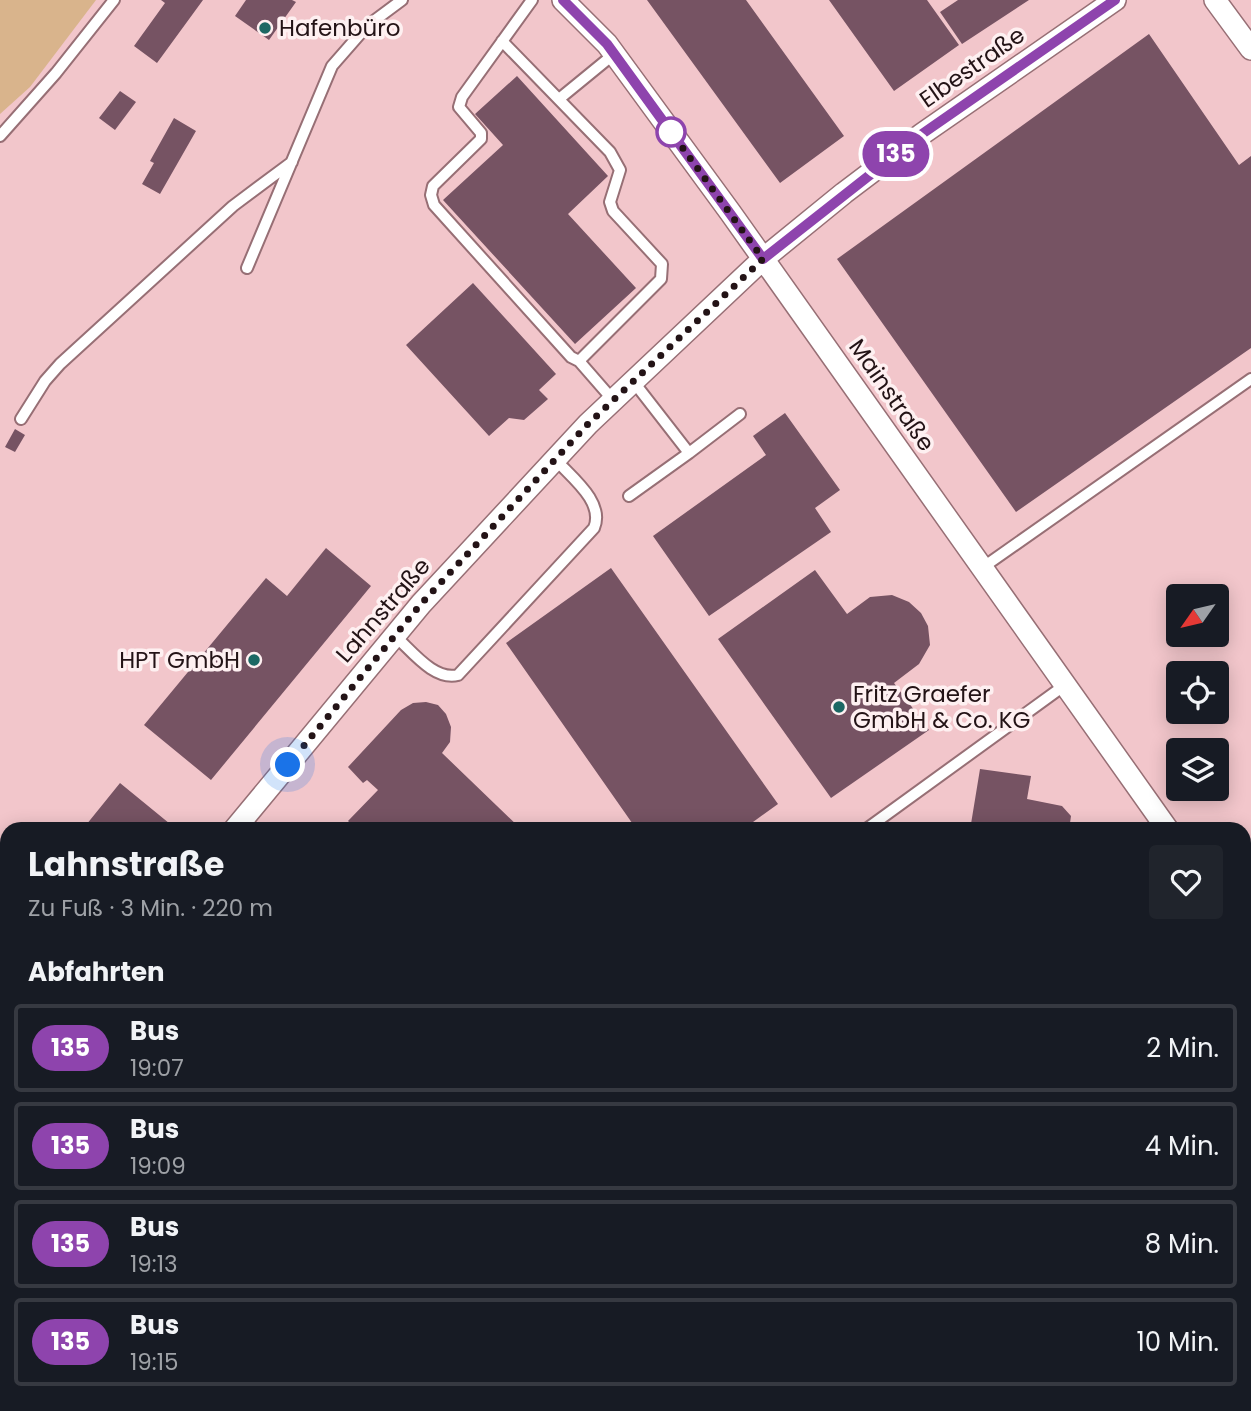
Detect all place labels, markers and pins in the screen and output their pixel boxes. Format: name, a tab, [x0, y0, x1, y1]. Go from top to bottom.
place label: Hafenbüro	[279, 12, 401, 44]
marker: Hafenbüro	[257, 20, 273, 36]
unlabelled marker	[656, 117, 686, 147]
place label: HPT GmbH	[119, 644, 240, 676]
marker: HPT GmbH	[246, 652, 262, 668]
place label: Fritz Graefer GmbH & Co. KG	[853, 678, 1030, 736]
marker: Fritz Graefer GmbH & Co. KG	[831, 699, 847, 715]

